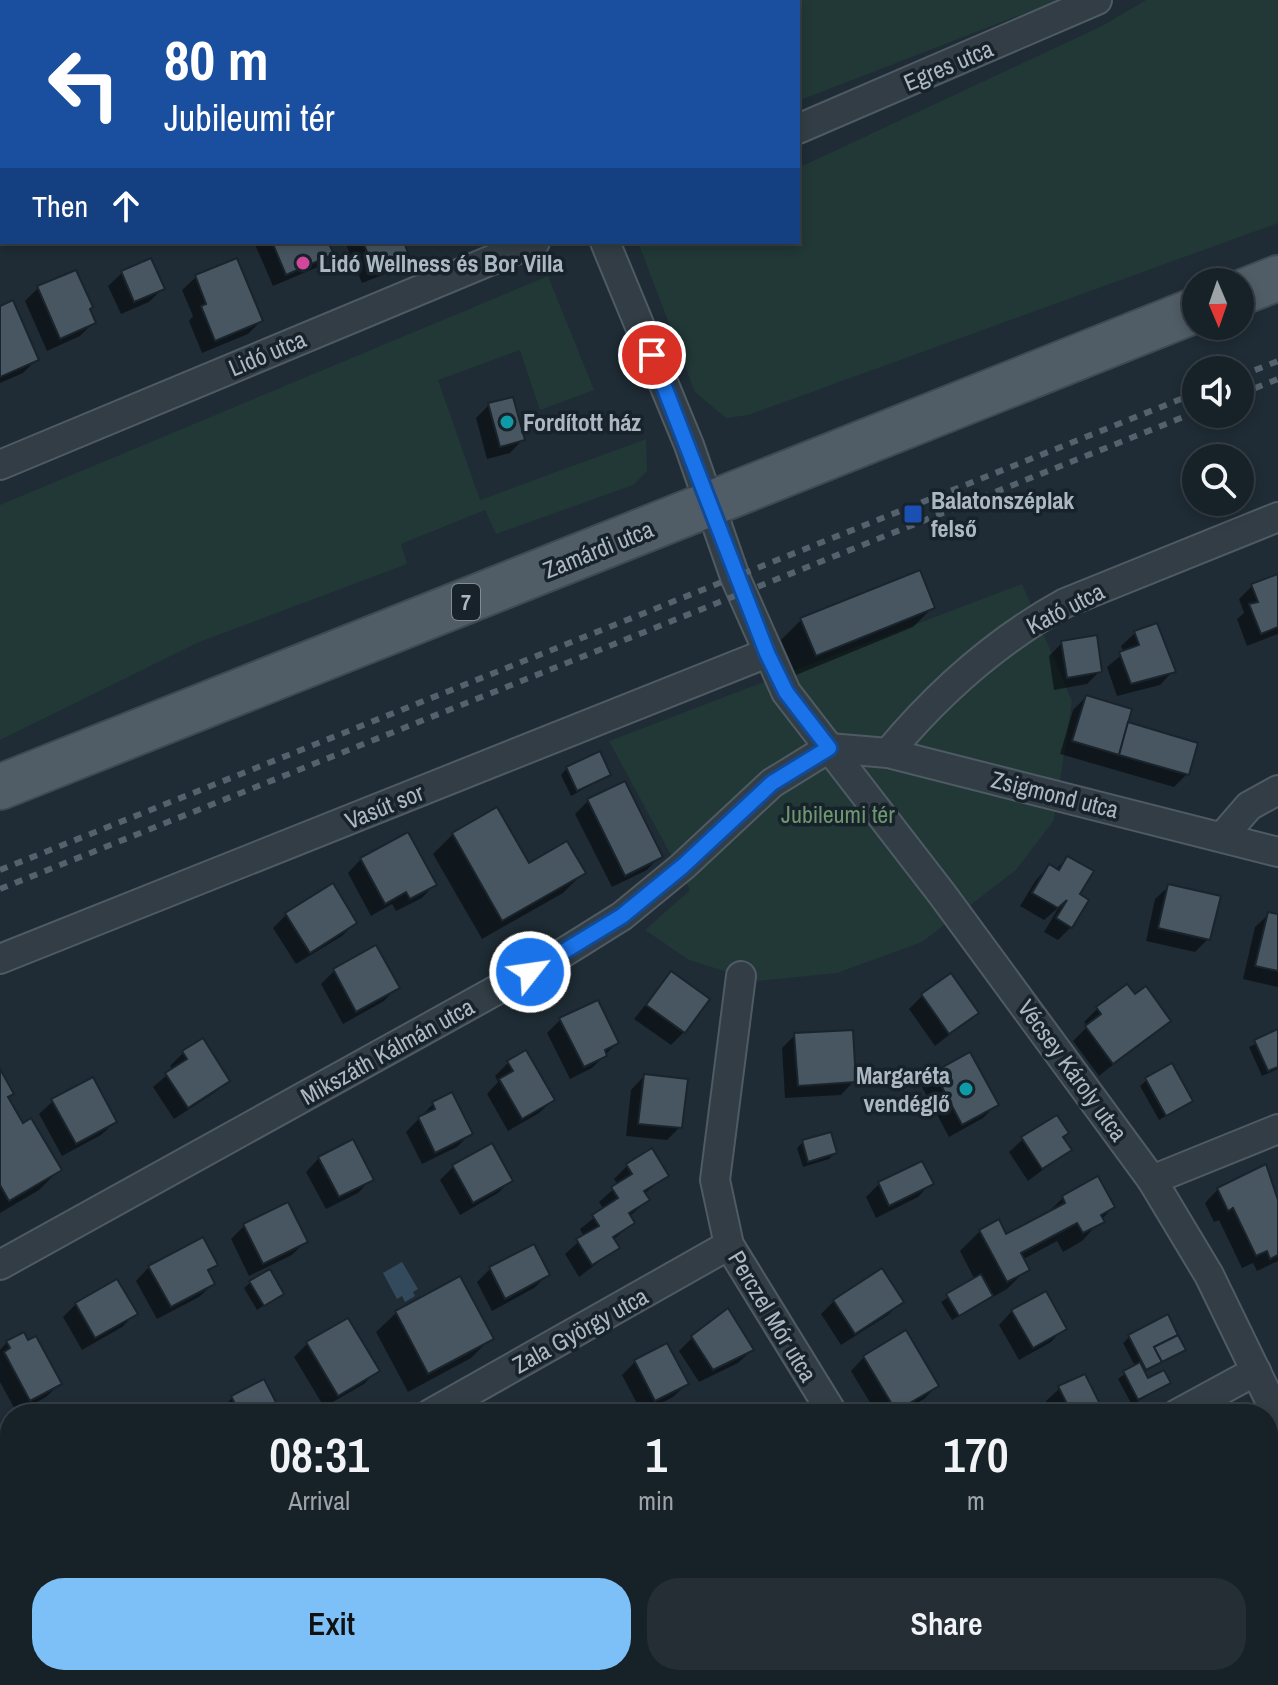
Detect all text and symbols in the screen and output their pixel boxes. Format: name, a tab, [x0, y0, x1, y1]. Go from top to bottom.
text: 80 m	[164, 22, 269, 97]
icon: left	[32, 32, 136, 136]
street label: Egres utca	[898, 32, 998, 98]
text: Jubileumi tér	[164, 94, 335, 142]
icon: ahead	[104, 184, 148, 228]
text: Then	[32, 186, 88, 226]
place label: Lidó Wellness és Bor Villa	[319, 247, 563, 279]
marker: Lidó Wellness és Bor Villa	[294, 254, 312, 272]
north arrow	[1182, 268, 1254, 340]
map controls	[1182, 268, 1254, 516]
pin	[618, 321, 686, 389]
street label: Lidó utca	[223, 322, 311, 384]
icon: arrive	[630, 333, 674, 377]
button: sound	[1182, 356, 1254, 428]
place label: Fordított ház	[523, 406, 641, 438]
marker: Fordított ház	[498, 413, 516, 431]
button: search	[1182, 444, 1254, 516]
place label: Balatonszéplak felső	[931, 484, 1074, 544]
marker: Balatonszéplak felső	[902, 503, 924, 525]
street label: Zamárdi utca	[538, 512, 658, 586]
street label: Kató utca	[1021, 575, 1109, 641]
road number: 7	[452, 584, 480, 620]
street label: Zsigmond utca	[988, 763, 1122, 825]
street label: Vasút sor	[340, 776, 428, 836]
park label: Jubileumi tér	[781, 798, 895, 830]
position arrow	[488, 930, 572, 1014]
street label: Mikszáth Kálmán utca	[295, 990, 479, 1112]
street label: Vécsey Károly utca	[1011, 993, 1135, 1147]
place label: Margaréta vendéglő	[856, 1059, 950, 1119]
marker: Margaréta vendéglő	[957, 1080, 975, 1098]
street label: Perczel Mór utca	[721, 1244, 825, 1388]
street label: Zala György utca	[507, 1280, 653, 1380]
text: 08:31	[269, 1422, 369, 1487]
text: 1	[645, 1422, 667, 1487]
text: 170	[943, 1422, 1009, 1487]
text: Arrival	[288, 1483, 350, 1518]
text: min	[638, 1483, 674, 1518]
text: m	[967, 1483, 985, 1518]
button: Exit	[32, 1578, 631, 1670]
button: Share	[647, 1578, 1246, 1670]

